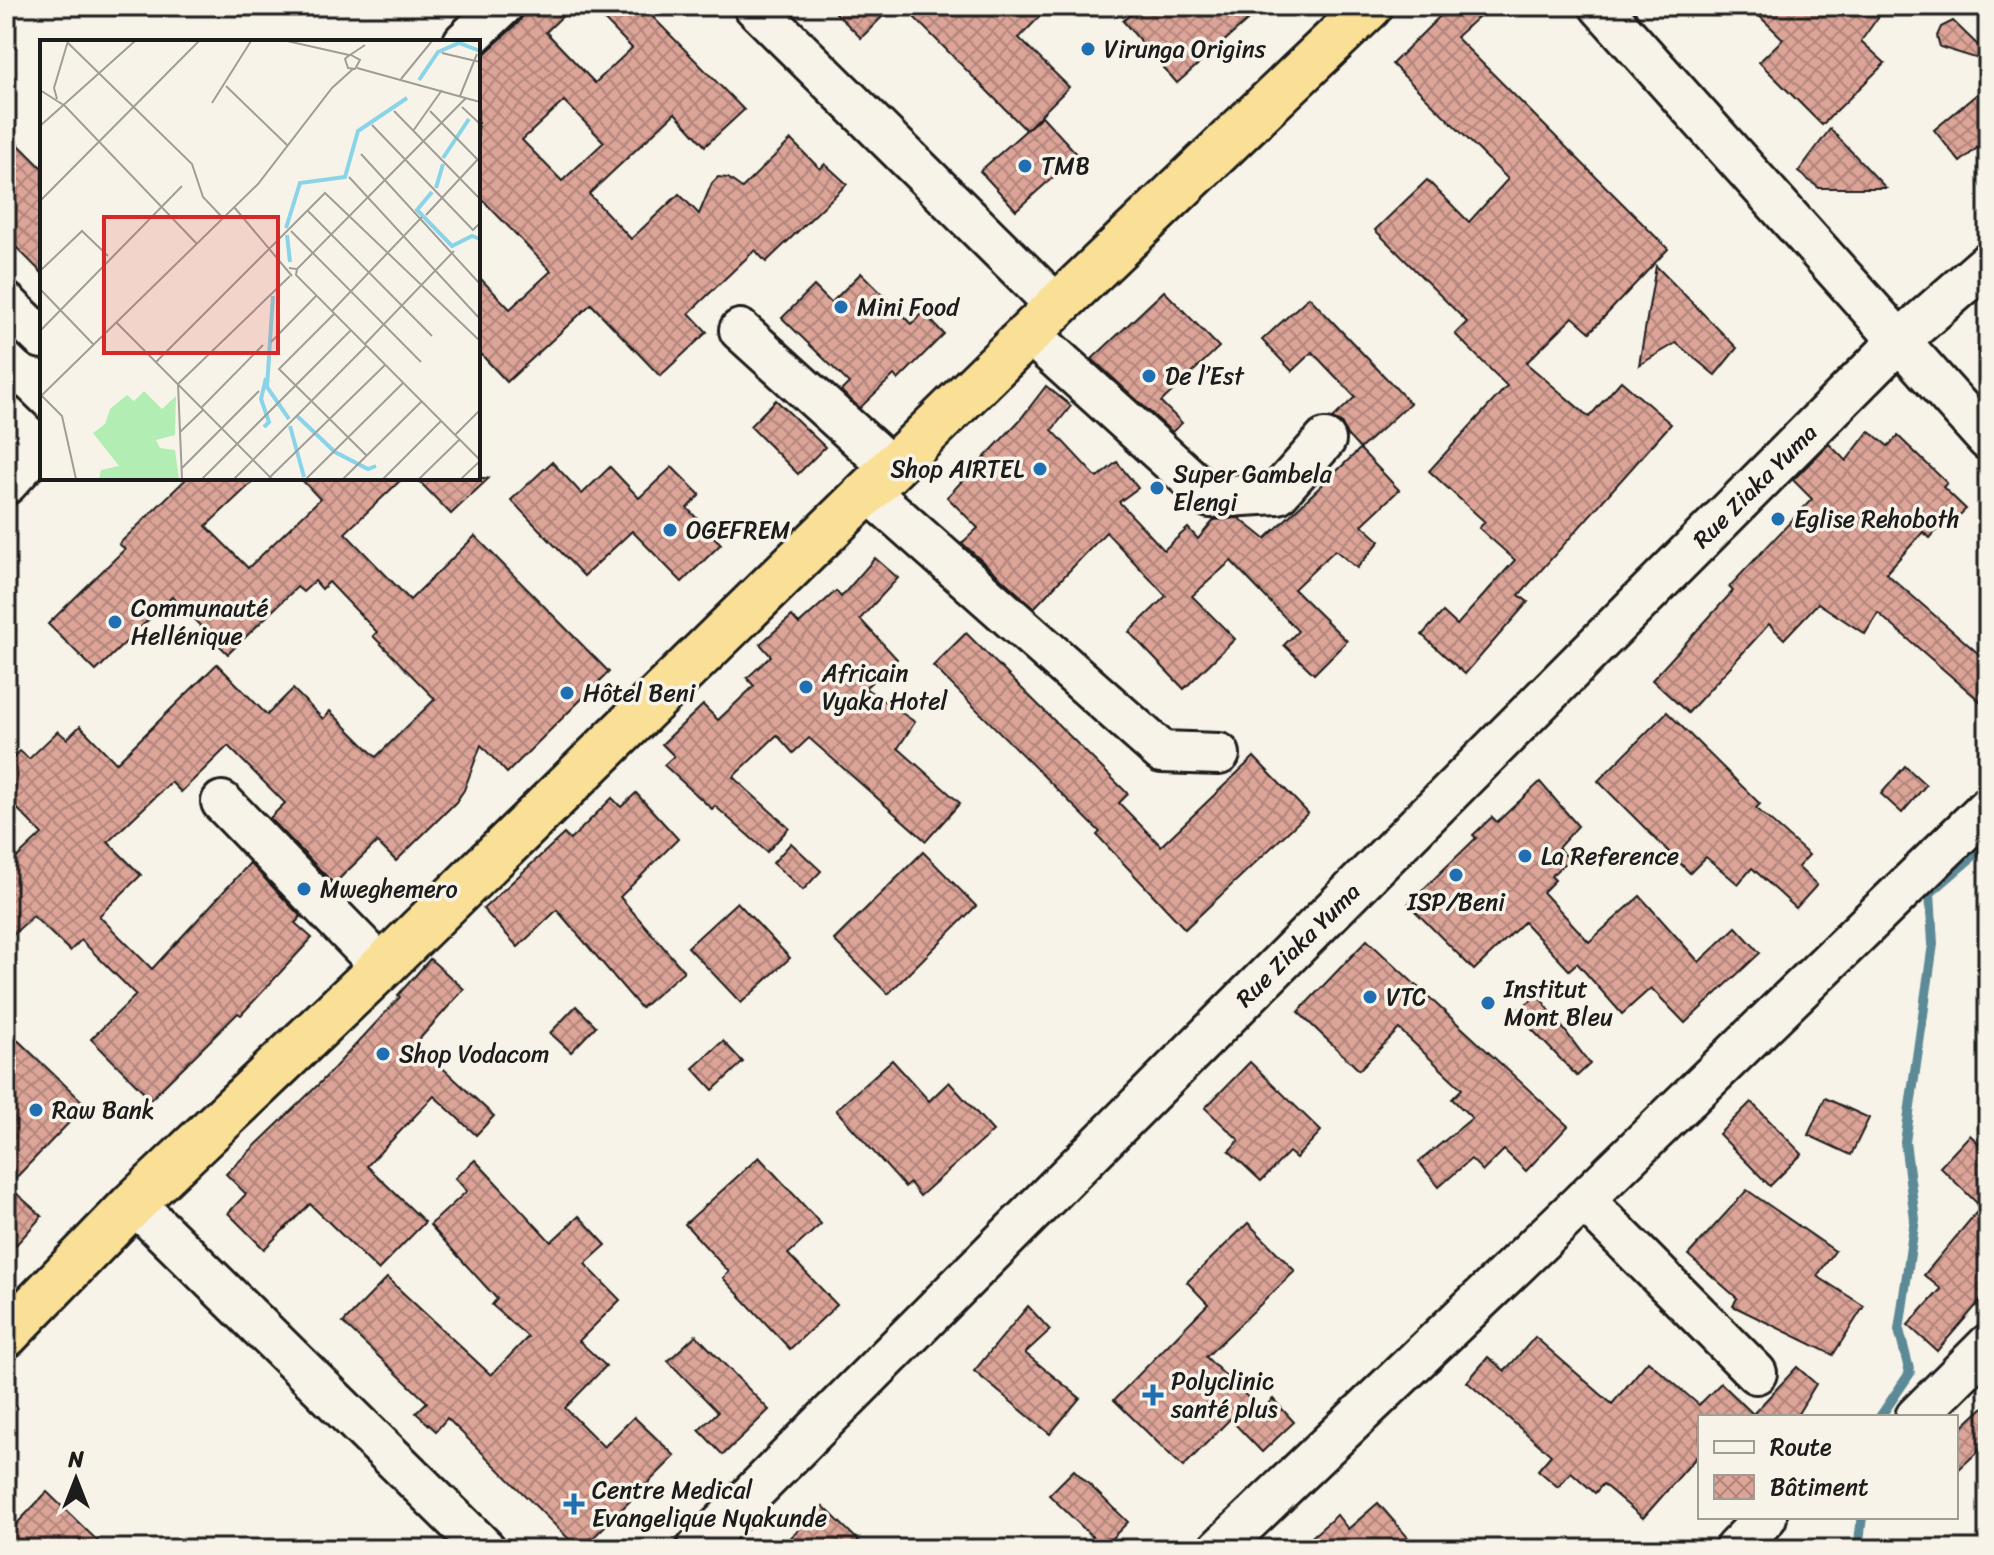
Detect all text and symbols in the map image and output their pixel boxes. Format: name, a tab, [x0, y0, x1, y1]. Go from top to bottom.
place label: Virunga Origins	[1104, 28, 1267, 70]
inset map	[40, 40, 480, 480]
marker: Virunga Origins	[1079, 40, 1097, 58]
place label: TMB	[1041, 145, 1090, 187]
marker: TMB	[1016, 157, 1034, 175]
place label: Mini Food	[857, 286, 960, 328]
marker: Mini Food	[832, 298, 850, 316]
place label: De l’Est	[1165, 355, 1245, 397]
marker: De l’Est	[1140, 367, 1158, 385]
street label: Rue Ziaka Yuma	[1682, 413, 1828, 559]
place label: Shop AIRTEL	[890, 448, 1024, 490]
place label: Super Gambela Elengi	[1173, 453, 1333, 523]
marker: Shop AIRTEL	[1031, 460, 1049, 478]
marker: Super Gambela Elengi	[1148, 479, 1166, 497]
place label: Eglise Rehoboth	[1794, 498, 1959, 540]
place label: OGEFREM	[686, 509, 791, 551]
marker: Eglise Rehoboth	[1769, 510, 1787, 528]
marker: OGEFREM	[661, 521, 679, 539]
place label: Communauté Hellénique	[131, 587, 269, 657]
marker: Communauté Hellénique	[106, 613, 124, 631]
place label: Africain Vyaka Hotel	[821, 652, 949, 722]
place label: Hôtel Beni	[583, 672, 696, 714]
marker: Africain Vyaka Hotel	[797, 678, 815, 696]
marker: Hôtel Beni	[558, 684, 576, 702]
place label: La Reference	[1541, 835, 1679, 877]
marker: La Reference	[1516, 847, 1534, 865]
marker: ISP/Beni	[1447, 866, 1465, 884]
place label: Mweghemero	[320, 868, 458, 910]
street label: Rue Ziaka Yuma	[1225, 872, 1371, 1018]
marker: Mweghemero	[295, 880, 313, 898]
place label: ISP/Beni	[1406, 881, 1506, 923]
place label: Institut Mont Bleu	[1503, 968, 1613, 1038]
place label: VTC	[1386, 976, 1426, 1018]
marker: VTC	[1361, 988, 1379, 1006]
marker: Institut Mont Bleu	[1479, 994, 1497, 1012]
place label: Shop Vodacom	[399, 1033, 549, 1075]
marker: Shop Vodacom	[374, 1045, 392, 1063]
place label: Raw Bank	[52, 1089, 155, 1131]
marker: Raw Bank	[27, 1101, 45, 1119]
place label: Polyclinic santé plus	[1170, 1360, 1278, 1430]
marker: Polyclinic santé plus	[1142, 1384, 1164, 1406]
legend	[1698, 1415, 1958, 1519]
text: Route	[1770, 1426, 1832, 1468]
north arrow	[36, 1439, 116, 1519]
text: N	[67, 1440, 84, 1479]
text: Bâtiment	[1770, 1466, 1869, 1508]
place label: Centre Medical Evangelique Nyakunde	[592, 1469, 827, 1539]
marker: Centre Medical Evangelique Nyakunde	[563, 1493, 585, 1515]

